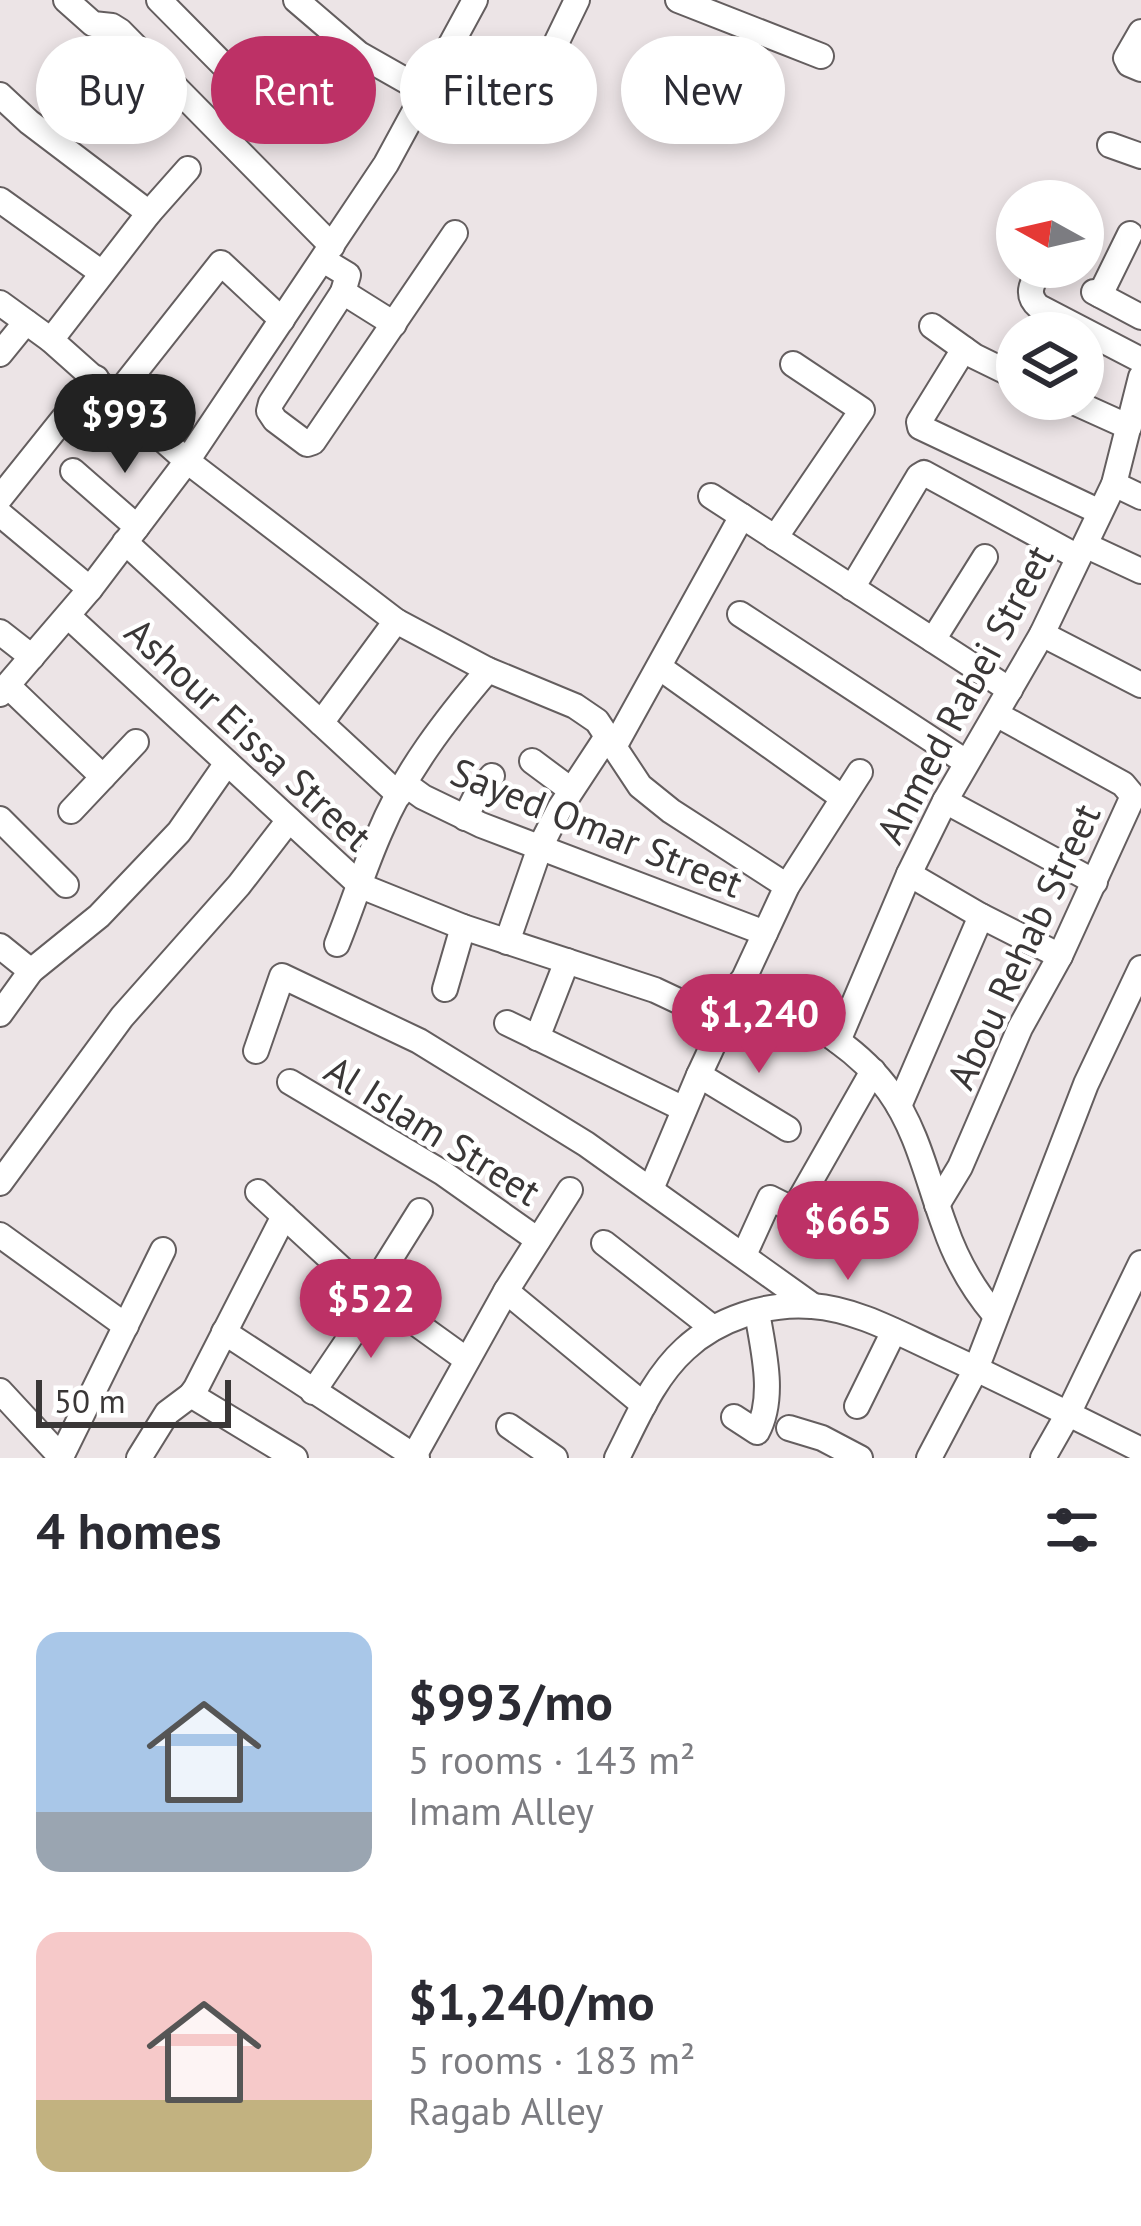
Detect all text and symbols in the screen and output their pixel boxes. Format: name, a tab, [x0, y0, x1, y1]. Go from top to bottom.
chip: Buy	[36, 36, 187, 144]
chip: Rent	[211, 36, 376, 144]
chip: Filters	[400, 36, 597, 144]
chip: New	[621, 36, 785, 144]
north arrow	[996, 180, 1104, 288]
map controls	[996, 180, 1104, 420]
button: layers	[996, 312, 1104, 420]
pin: $993	[54, 374, 196, 476]
text: $993	[81, 387, 169, 438]
street label: Ahmed Rabei Street	[864, 536, 1064, 852]
street label: Ashour Eissa Street	[115, 606, 383, 862]
street label: Sayed Omar Street	[444, 745, 750, 909]
street label: Abou Rehab Street	[935, 795, 1111, 1097]
pin: $1,240	[661, 974, 857, 1076]
text: $1,240	[699, 987, 819, 1038]
street label: Al Islam Street	[316, 1044, 550, 1216]
pin: $665	[777, 1181, 919, 1283]
text: $665	[804, 1194, 892, 1245]
pin: $522	[300, 1259, 442, 1361]
text: $522	[327, 1272, 415, 1323]
scale bar	[36, 1374, 231, 1427]
text: 50 m	[54, 1379, 126, 1422]
text: 4 homes	[36, 1497, 222, 1563]
icon: filters	[1039, 1497, 1105, 1563]
text: $993/mo	[408, 1668, 613, 1734]
icon: home	[132, 1680, 276, 1824]
text: 5 rooms · 143 m²	[408, 1734, 695, 1785]
text: Imam Alley	[408, 1785, 594, 1836]
text: $1,240/mo	[408, 1968, 655, 2034]
icon: home	[132, 1980, 276, 2124]
text: 5 rooms · 183 m²	[408, 2034, 695, 2085]
text: Ragab Alley	[408, 2085, 603, 2136]

